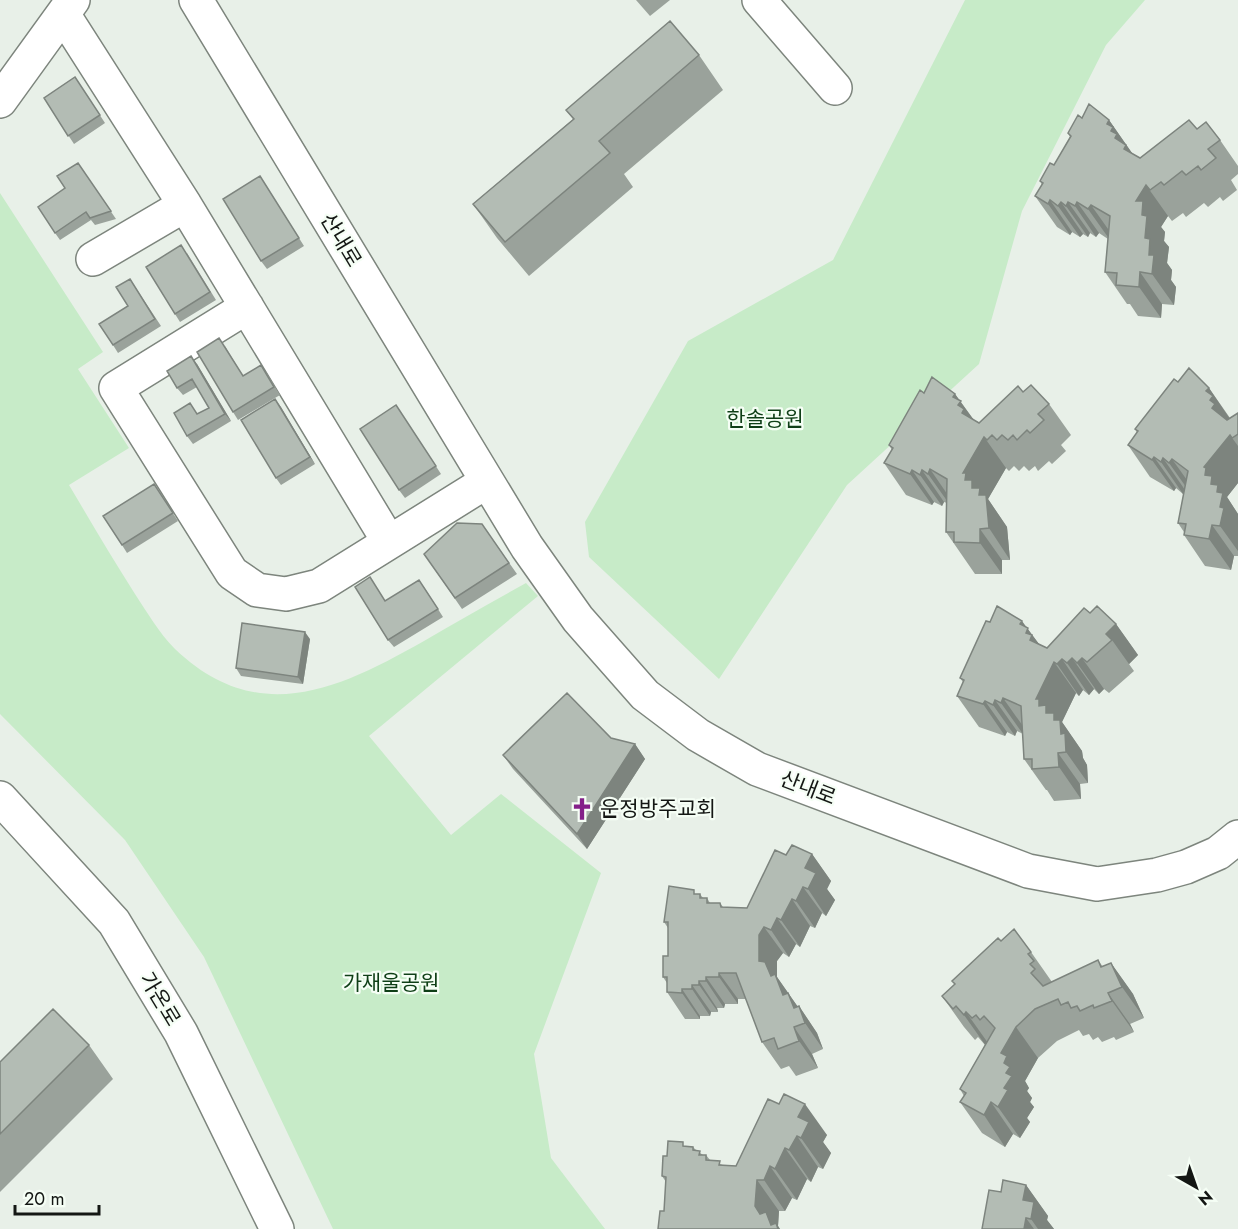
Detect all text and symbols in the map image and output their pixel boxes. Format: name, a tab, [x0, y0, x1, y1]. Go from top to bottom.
street label: 산내로	[313, 207, 369, 273]
park label: 한솔공원	[726, 404, 804, 434]
street label: 산내로	[776, 764, 840, 812]
place label: 운정방주교회	[600, 794, 716, 824]
church icon: 운정방주교회	[569, 796, 595, 822]
street label: 가온로	[132, 966, 188, 1032]
park label: 가재울공원	[343, 968, 439, 998]
north arrow	[1166, 1157, 1226, 1217]
scale bar	[15, 1178, 99, 1216]
text: N	[1193, 1185, 1218, 1211]
text: 20 m	[24, 1186, 64, 1212]

